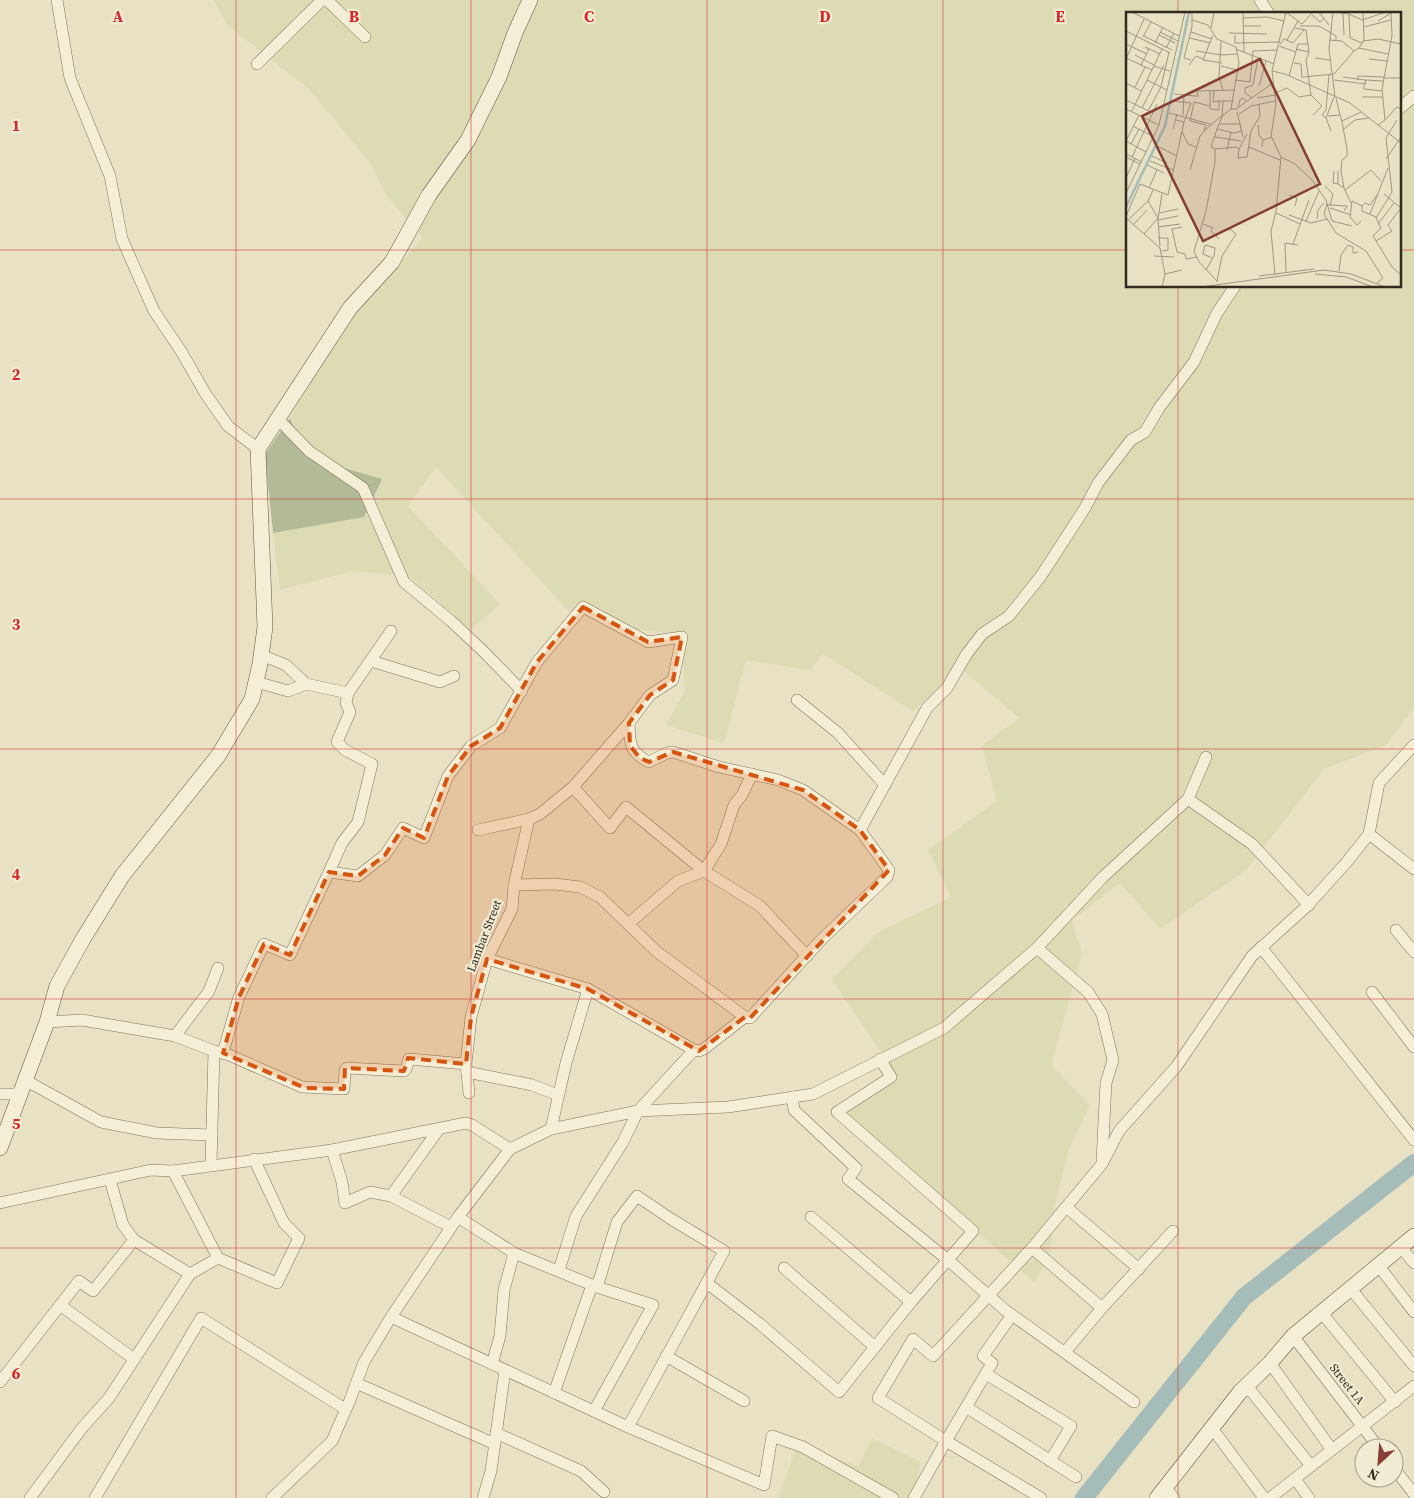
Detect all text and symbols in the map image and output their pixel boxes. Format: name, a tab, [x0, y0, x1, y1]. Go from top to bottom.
text: A	[113, 5, 124, 27]
text: B	[349, 5, 360, 27]
text: C	[584, 5, 594, 27]
text: D	[819, 5, 831, 27]
text: E	[1055, 5, 1065, 27]
inset map	[1126, 12, 1402, 288]
text: 1	[12, 114, 20, 136]
text: 2	[12, 363, 21, 385]
text: 3	[12, 613, 21, 635]
text: 4	[12, 863, 21, 885]
street label: Lambar Street	[463, 898, 505, 974]
text: 5	[12, 1112, 21, 1134]
street label: Street 1A	[1326, 1360, 1368, 1408]
text: 6	[12, 1362, 21, 1384]
north arrow	[1354, 1438, 1404, 1488]
text: N	[1364, 1463, 1382, 1486]

